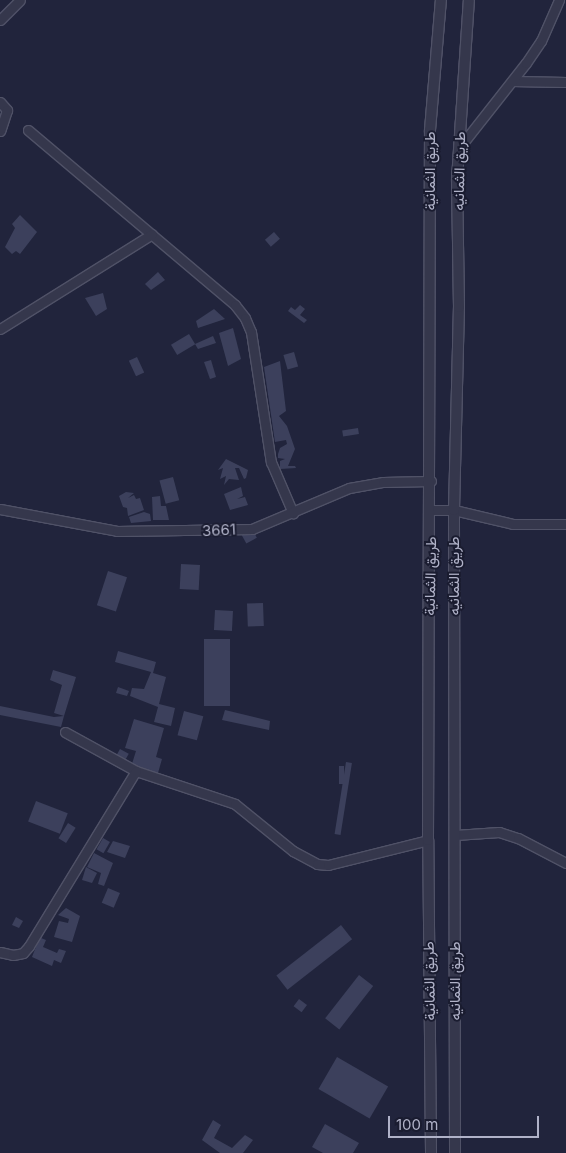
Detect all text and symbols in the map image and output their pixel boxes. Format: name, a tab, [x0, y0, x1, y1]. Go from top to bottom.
street label: طريق الثمانية	[421, 131, 439, 211]
street label: طريق الثمانيه	[449, 131, 469, 211]
street label: 3661	[202, 520, 236, 540]
street label: طريق الثمانية	[420, 536, 440, 616]
street label: طريق الثمانيه	[445, 536, 463, 616]
street label: طريق الثمانية	[419, 941, 439, 1021]
street label: طريق الثمانيه	[446, 941, 464, 1021]
scale bar	[391, 1106, 542, 1138]
text: 100 m	[396, 1115, 438, 1134]

